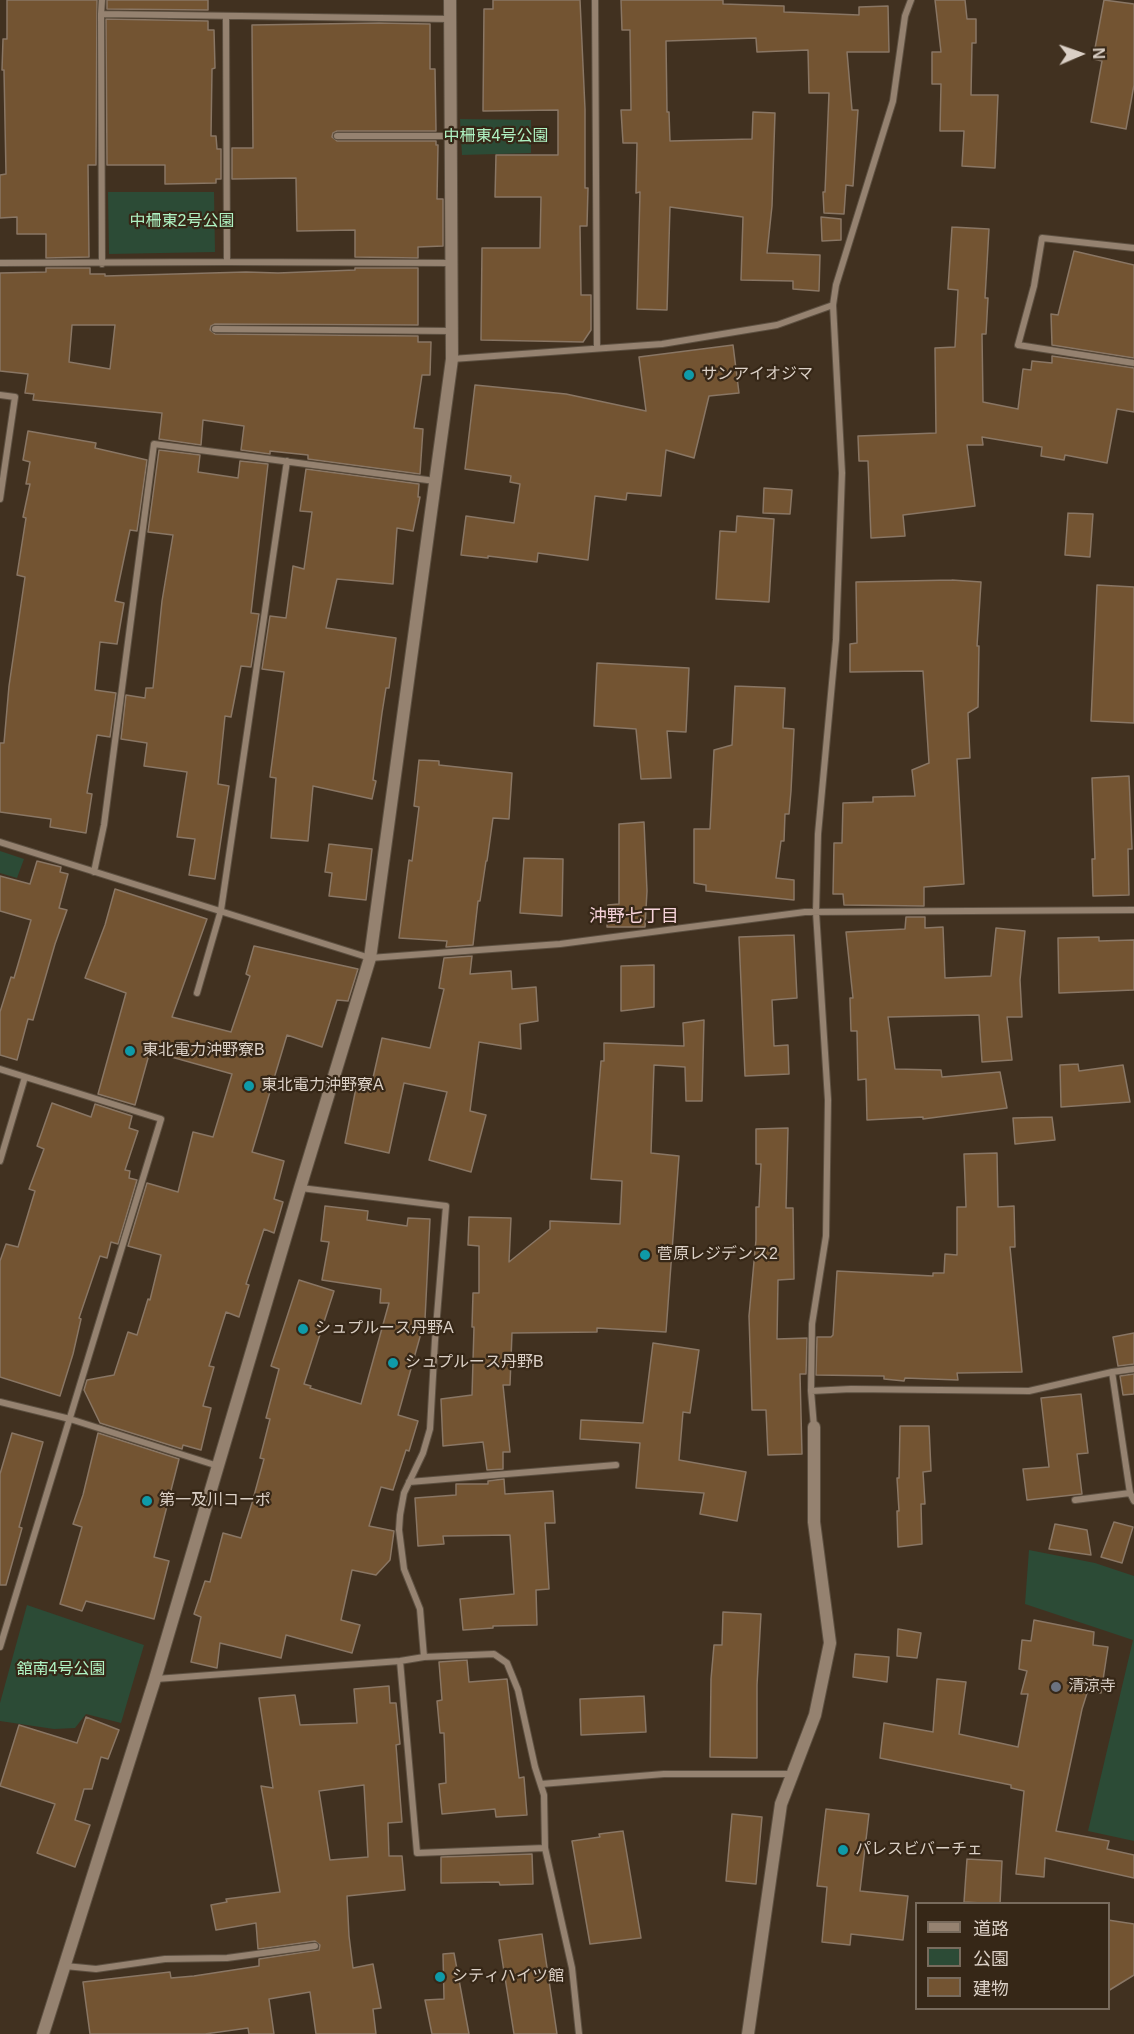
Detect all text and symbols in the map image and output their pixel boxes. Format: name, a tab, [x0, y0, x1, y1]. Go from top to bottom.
north arrow	[1050, 24, 1110, 84]
text: N	[1090, 47, 1107, 59]
park label: 中柵東4号公園	[444, 127, 548, 147]
park label: 中柵東2号公園	[130, 212, 234, 232]
place label: サンアイオジマ	[701, 365, 813, 385]
marker: サンアイオジマ	[682, 368, 696, 382]
district label: 沖野七丁目	[589, 906, 679, 928]
place label: 東北電力沖野寮B	[142, 1041, 265, 1061]
marker: 東北電力沖野寮B	[123, 1044, 137, 1058]
place label: 東北電力沖野寮A	[261, 1076, 384, 1096]
marker: 東北電力沖野寮A	[242, 1079, 256, 1093]
place label: 菅原レジデンス2	[657, 1245, 778, 1265]
marker: 菅原レジデンス2	[638, 1248, 652, 1262]
place label: シュプルース丹野A	[315, 1319, 454, 1339]
marker: シュプルース丹野A	[296, 1322, 310, 1336]
place label: シュプルース丹野B	[405, 1353, 544, 1373]
marker: シュプルース丹野B	[386, 1356, 400, 1370]
place label: 第一及川コーポ	[159, 1491, 271, 1511]
marker: 第一及川コーポ	[140, 1494, 154, 1508]
park label: 舘南4号公園	[17, 1660, 105, 1680]
place label: 清涼寺	[1068, 1677, 1116, 1697]
marker: 清涼寺	[1049, 1680, 1063, 1694]
place label: パレスビバーチェ	[855, 1840, 983, 1860]
marker: パレスビバーチェ	[836, 1843, 850, 1857]
legend	[915, 1902, 1110, 2010]
text: 道路	[973, 1919, 1009, 1939]
text: 公園	[973, 1949, 1009, 1969]
place label: シティハイツ館	[452, 1967, 564, 1987]
marker: シティハイツ館	[433, 1970, 447, 1984]
text: 建物	[973, 1979, 1009, 1999]

